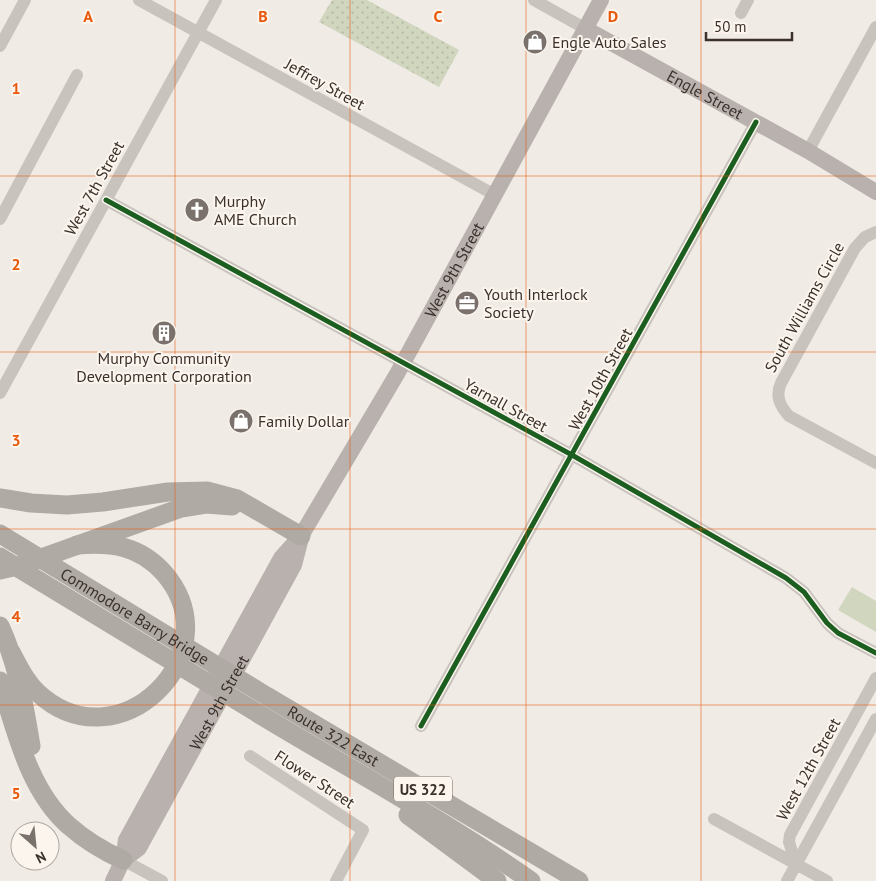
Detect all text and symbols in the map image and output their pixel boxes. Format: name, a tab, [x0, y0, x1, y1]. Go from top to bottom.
text: A	[83, 6, 93, 26]
text: B	[258, 6, 268, 26]
text: C	[434, 6, 443, 26]
text: D	[608, 6, 618, 26]
scale bar	[706, 10, 792, 42]
text: 50 m	[714, 17, 747, 36]
shop icon: Engle Auto Sales	[522, 29, 548, 55]
place label: Engle Auto Sales	[552, 32, 667, 52]
street label: Jeffrey Street	[281, 53, 369, 114]
street label: Engle Street	[664, 66, 747, 124]
text: 1	[11, 78, 21, 98]
street label: West 7th Street	[60, 137, 128, 239]
place label: Murphy AME Church	[214, 191, 297, 229]
church icon: Murphy AME Church	[184, 197, 210, 223]
street label: West 9th Street	[420, 218, 488, 321]
street label: South Williams Circle	[760, 238, 848, 376]
text: 2	[11, 254, 21, 274]
place label: Youth Interlock Society	[484, 284, 588, 322]
office icon: Youth Interlock Society	[454, 290, 480, 316]
building icon: Murphy Community Development Corporation	[151, 320, 177, 346]
street label: West 10th Street	[564, 324, 637, 434]
place label: Murphy Community Development Corporation	[76, 348, 252, 386]
street label: Yarnall Street	[461, 374, 552, 436]
shop icon: Family Dollar	[228, 408, 254, 434]
place label: Family Dollar	[258, 411, 350, 431]
text: 3	[11, 430, 21, 450]
street label: Commodore Barry Bridge	[57, 563, 213, 669]
text: 4	[11, 606, 21, 626]
street label: West 9th Street	[185, 651, 253, 753]
street label: Route 322 East	[284, 701, 383, 771]
street label: West 12th Street	[772, 714, 845, 824]
street label: Flower Street	[271, 746, 359, 813]
road number: US 322	[394, 776, 452, 802]
text: 5	[11, 783, 21, 803]
north arrow	[10, 821, 60, 871]
text: N	[33, 847, 49, 868]

